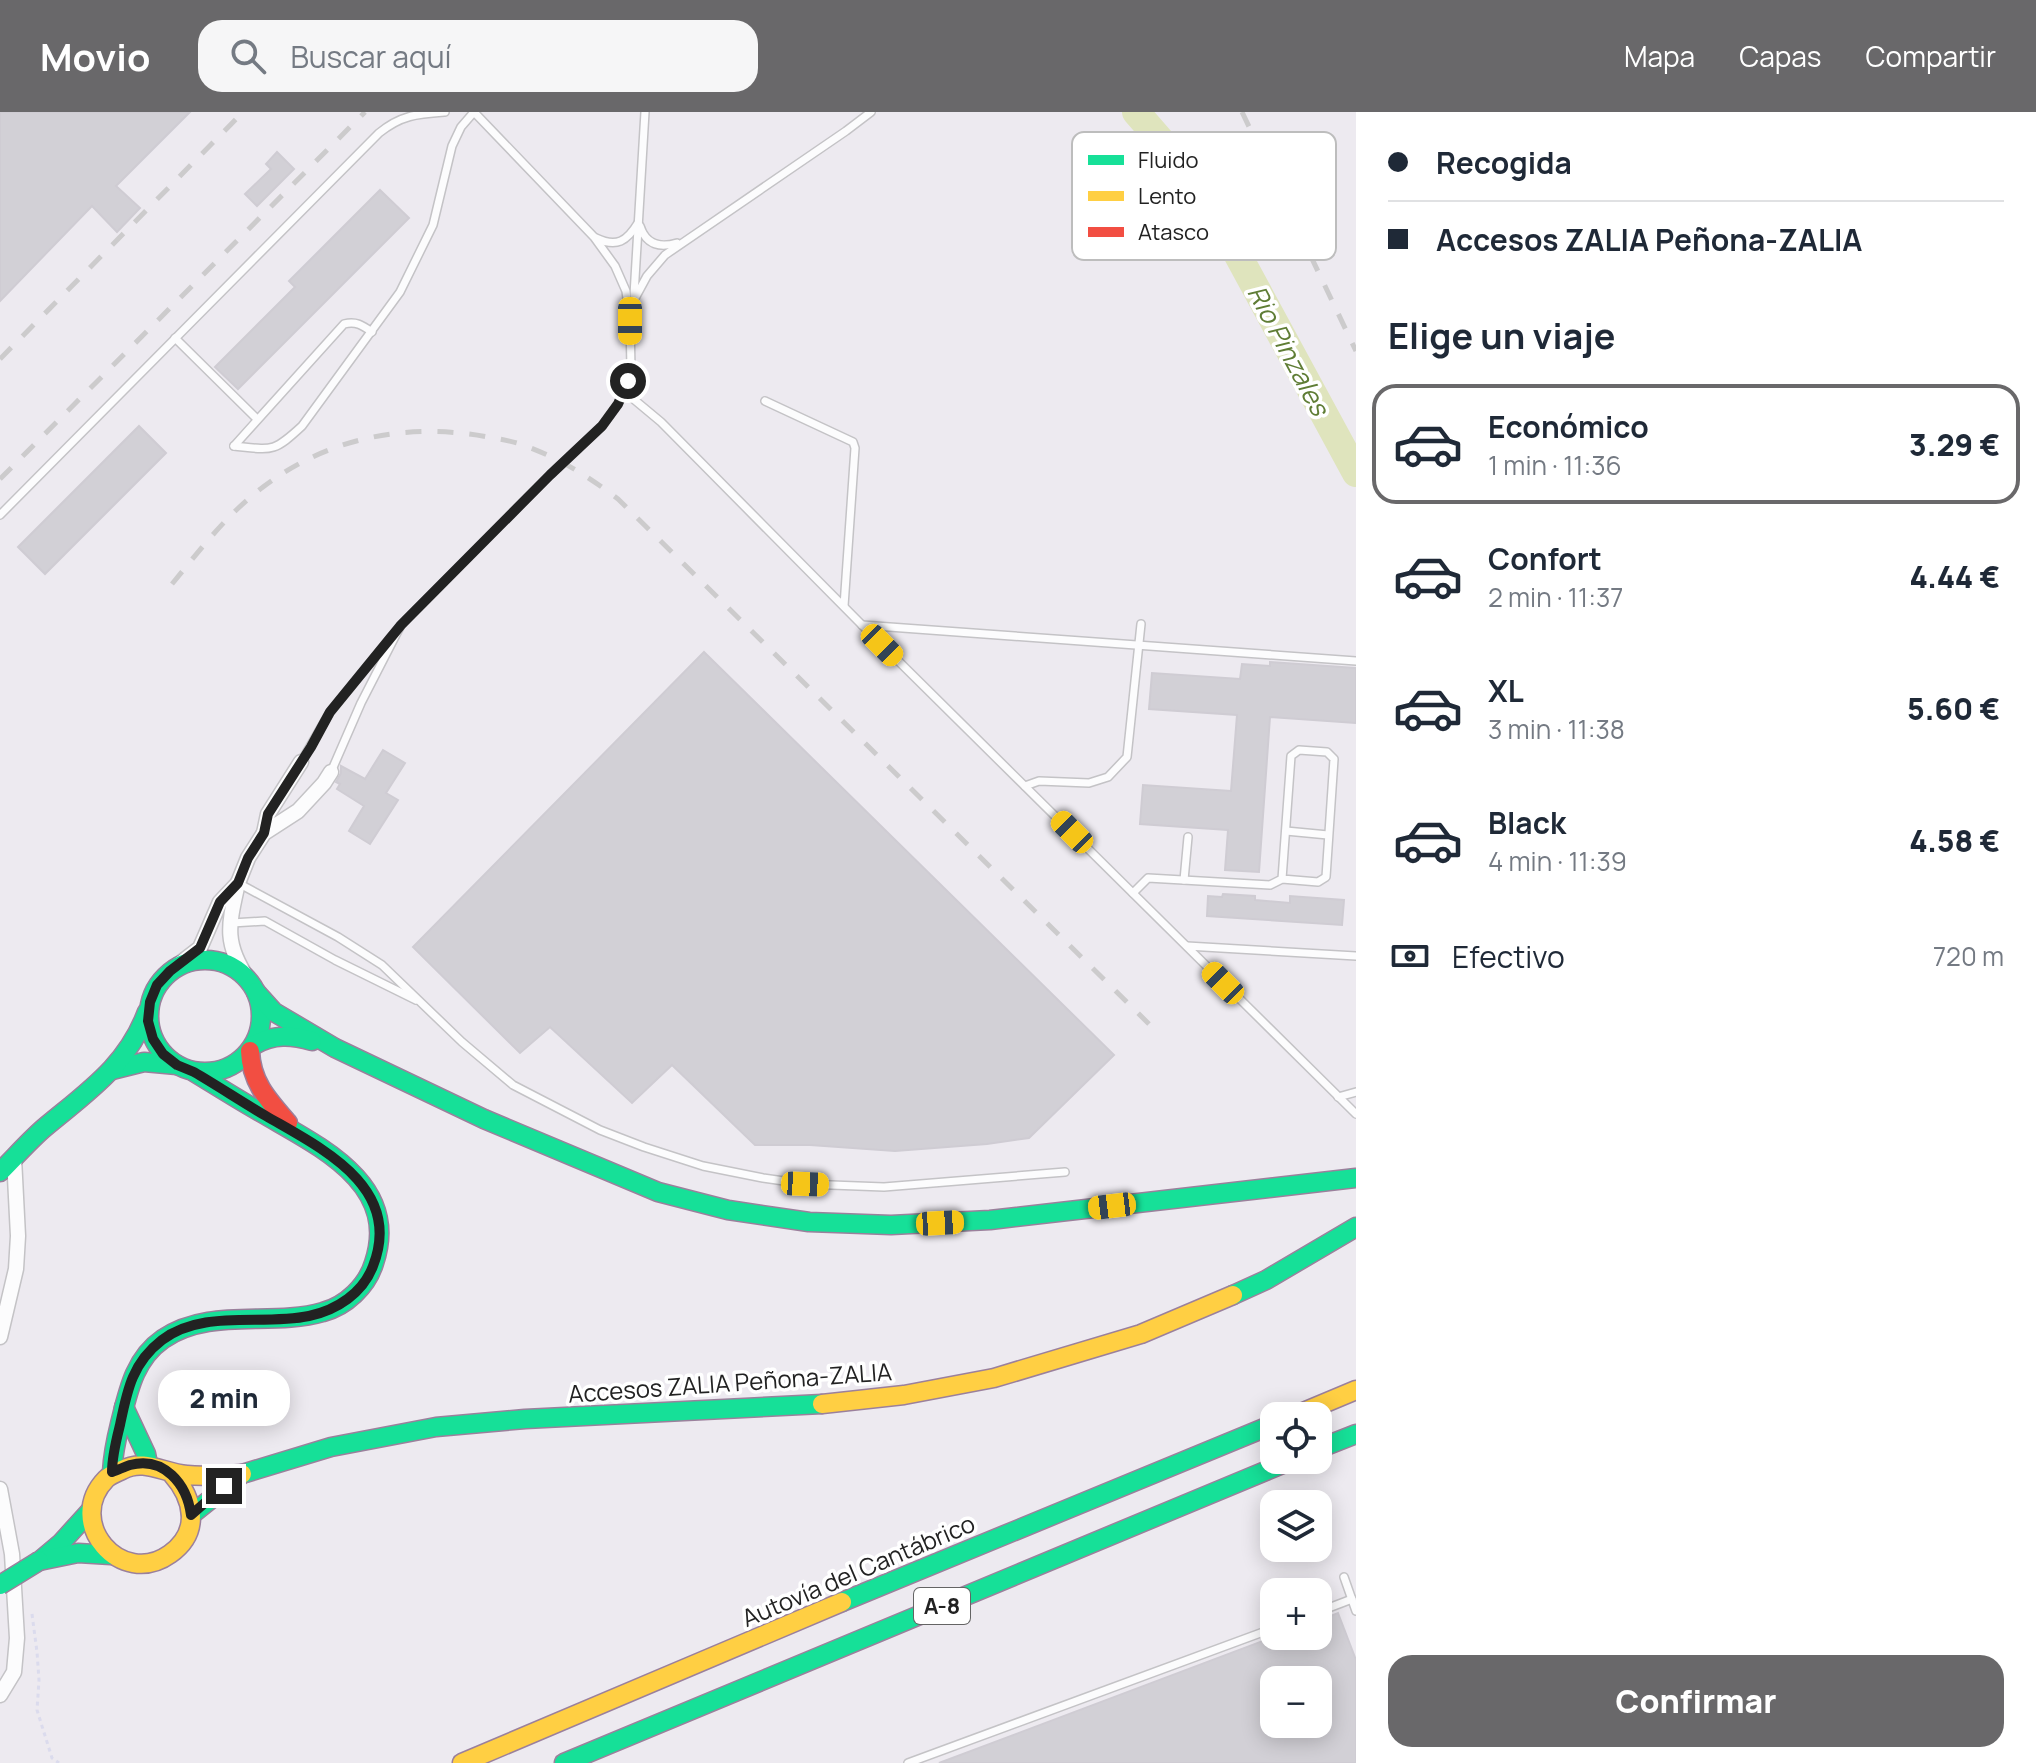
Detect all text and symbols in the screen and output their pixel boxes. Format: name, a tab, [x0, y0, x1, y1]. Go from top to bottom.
search box	[198, 20, 758, 92]
text: Movio	[40, 30, 150, 82]
icon: search	[226, 34, 270, 78]
text: Buscar aquí	[290, 36, 452, 77]
text: Mapa	[1624, 37, 1695, 75]
text: Capas	[1739, 37, 1822, 75]
text: Compartir	[1866, 37, 1996, 75]
legend	[1072, 132, 1336, 260]
text: Recogida	[1436, 142, 1572, 183]
text: Fluido	[1138, 145, 1198, 175]
text: Lento	[1138, 181, 1196, 211]
text: Atasco	[1138, 217, 1209, 247]
text: Accesos ZALIA Peñona-ZALIA	[1436, 219, 1863, 260]
water label: Rio Pinzales	[1240, 279, 1339, 423]
car	[618, 297, 642, 345]
text: Elige un viaje	[1388, 311, 1615, 360]
route start	[610, 363, 646, 399]
text: Económico	[1488, 406, 1649, 447]
icon: car	[1392, 408, 1464, 480]
text: 3.29 €	[1909, 424, 2000, 465]
text: 1 min · 11:36	[1488, 447, 1622, 483]
text: Confort	[1488, 538, 1602, 579]
icon: car	[1392, 540, 1464, 612]
text: 4.44 €	[1909, 556, 2000, 597]
text: 2 min · 11:37	[1488, 579, 1623, 615]
car	[857, 620, 907, 670]
text: XL	[1488, 670, 1524, 711]
icon: car	[1392, 672, 1464, 744]
text: 5.60 €	[1907, 688, 2000, 729]
text: 3 min · 11:38	[1488, 711, 1625, 747]
text: Black	[1488, 802, 1566, 843]
icon: car	[1392, 804, 1464, 876]
car	[1047, 807, 1097, 857]
text: 4.58 €	[1909, 820, 2000, 861]
text: 4 min · 11:39	[1488, 843, 1627, 879]
icon: cash	[1388, 934, 1432, 978]
text: Efectivo	[1452, 936, 1565, 977]
text: 720 m	[1933, 938, 2004, 974]
car	[1198, 958, 1248, 1008]
car	[781, 1171, 829, 1197]
car	[1087, 1191, 1137, 1221]
car	[915, 1210, 965, 1236]
street label: Accesos ZALIA Peñona-ZALIA	[567, 1354, 893, 1410]
callout: 2 min	[158, 1370, 290, 1426]
text: 2 min	[190, 1380, 258, 1416]
map controls	[1260, 1402, 1332, 1738]
button: locate	[1260, 1402, 1332, 1474]
route end	[206, 1468, 242, 1504]
button: layers	[1260, 1490, 1332, 1562]
street label: Autovía del Cantábrico	[736, 1506, 980, 1634]
button: +	[1260, 1578, 1332, 1650]
road number: A-8	[914, 1588, 970, 1624]
button: Confirmar	[1388, 1655, 2004, 1747]
button: −	[1260, 1666, 1332, 1738]

